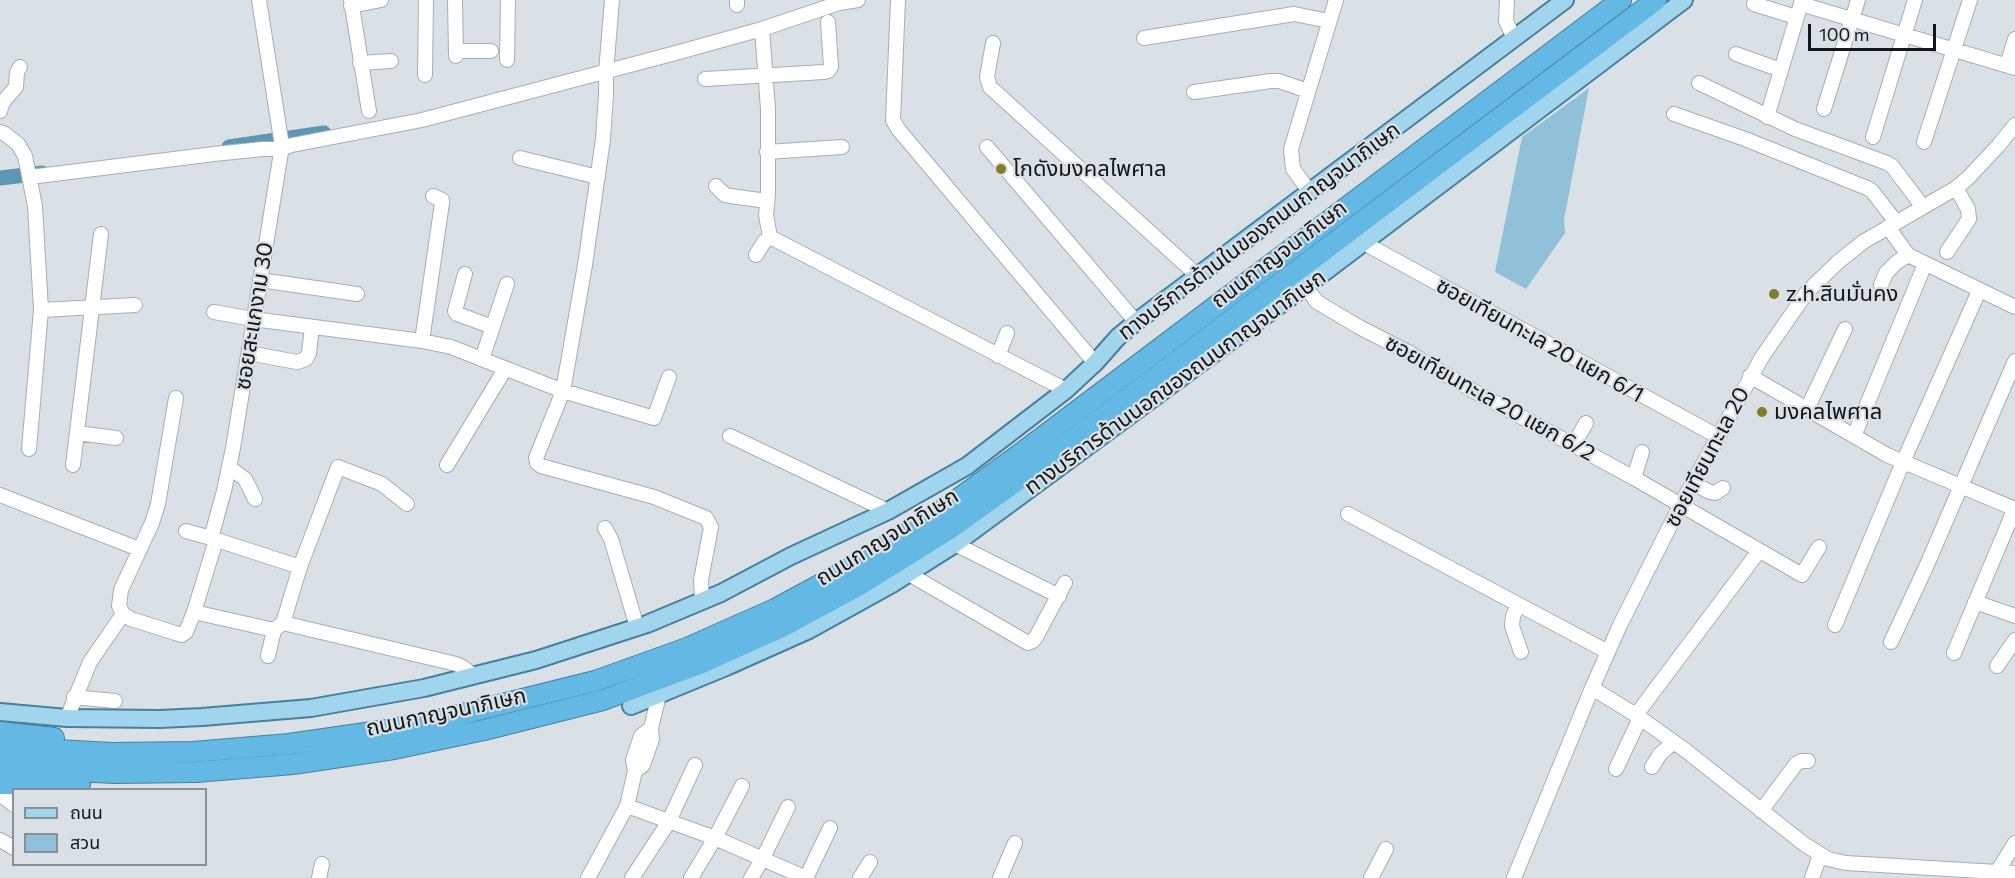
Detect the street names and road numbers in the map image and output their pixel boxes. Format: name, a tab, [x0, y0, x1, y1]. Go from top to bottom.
street label: ทางบริการด้านในของถนนกาญจนาภิเษก	[1113, 116, 1405, 346]
street label: ถนนกาญจนาภิเษก	[1206, 194, 1352, 314]
street label: ซอยสะแกงาม 30	[229, 240, 279, 392]
street label: ทางบริการด้านนอกของถนนกาญจนาภิเษก	[1019, 264, 1331, 500]
street label: ซอยเทียนทะเล 20 แยก 6/1	[1432, 272, 1648, 408]
street label: ซอยเทียนทะเล 20 แยก 6/2	[1380, 329, 1600, 467]
street label: ซอยเทียนทะเล 20	[1659, 382, 1755, 532]
street label: ถนนกาญจนาภิเษก	[811, 483, 963, 591]
street label: ถนนกาญจนาภิเษก	[363, 682, 529, 742]

